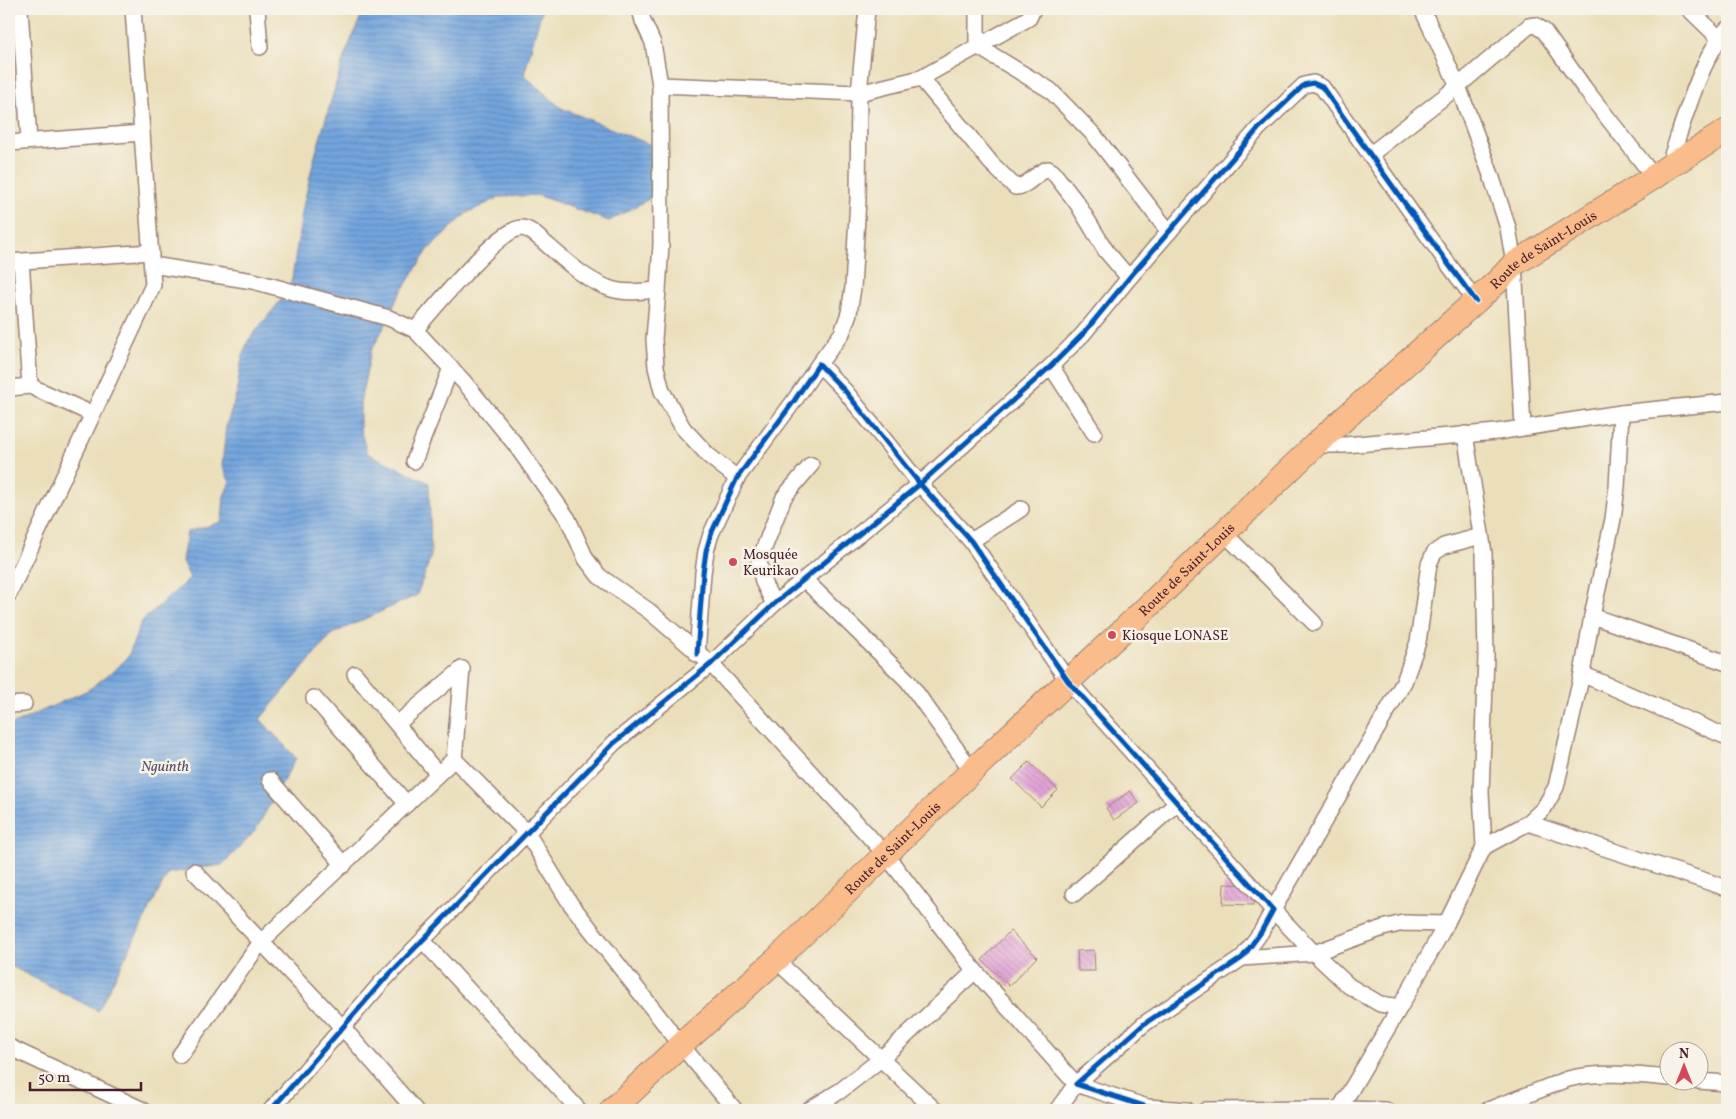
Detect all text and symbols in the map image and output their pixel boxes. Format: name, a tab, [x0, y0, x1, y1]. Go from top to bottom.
street label: Route de Saint-Louis	[1487, 207, 1601, 295]
street label: Route de Saint-Louis	[1135, 519, 1240, 621]
place label: Mosquée Keurikao	[743, 546, 799, 581]
marker: Mosquée Keurikao	[727, 556, 739, 568]
place label: Kiosque LONASE	[1122, 627, 1228, 646]
marker: Kiosque LONASE	[1106, 629, 1118, 641]
water label: Nguinth	[141, 757, 189, 778]
street label: Route de Saint-Louis	[841, 798, 946, 900]
north arrow	[1658, 1042, 1708, 1092]
text: N	[1679, 1045, 1689, 1064]
scale bar	[30, 1059, 141, 1091]
text: 50 m	[38, 1068, 70, 1089]

